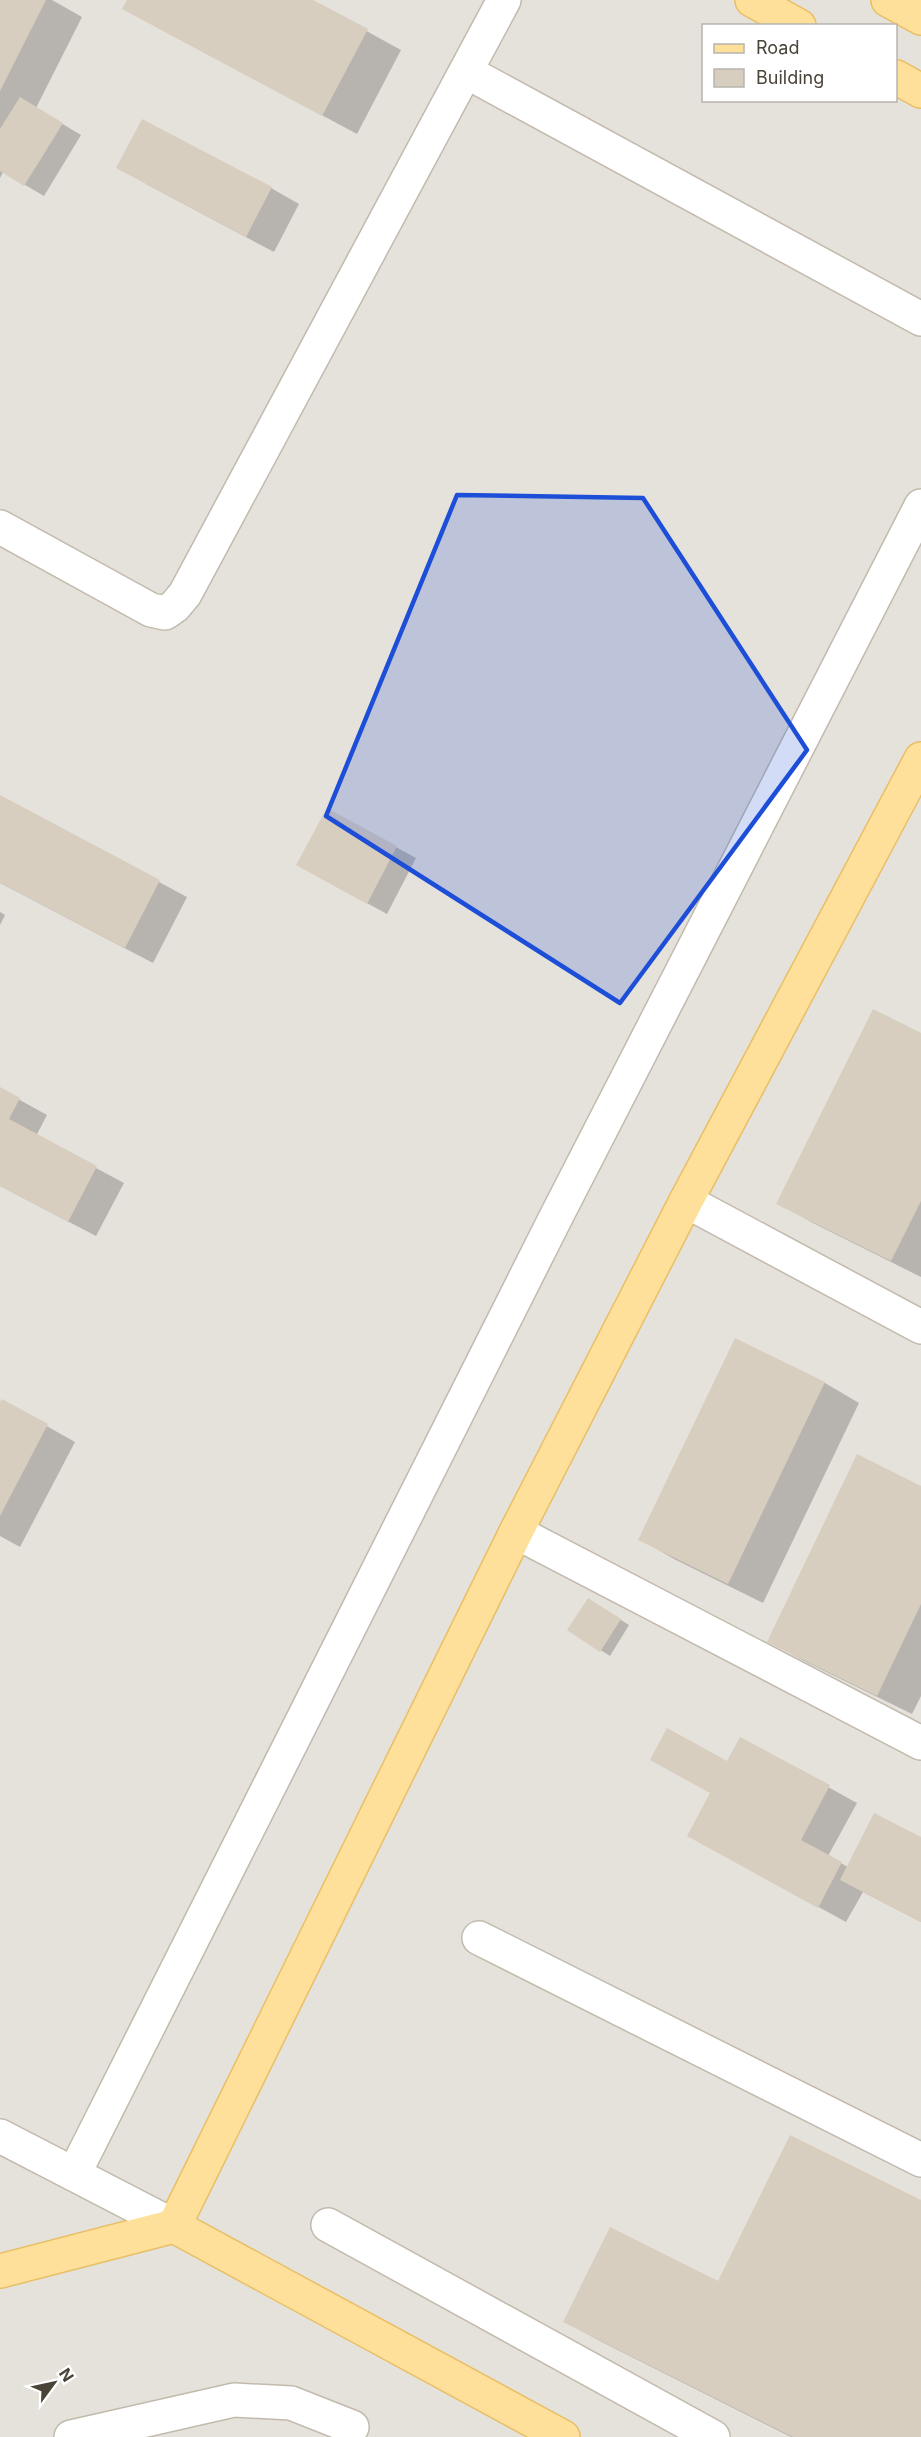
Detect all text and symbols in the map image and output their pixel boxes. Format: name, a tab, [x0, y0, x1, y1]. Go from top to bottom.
legend	[702, 24, 897, 102]
text: Road	[756, 37, 799, 58]
text: Building	[756, 67, 824, 88]
north arrow	[24, 2353, 84, 2413]
text: N	[55, 2364, 78, 2385]

